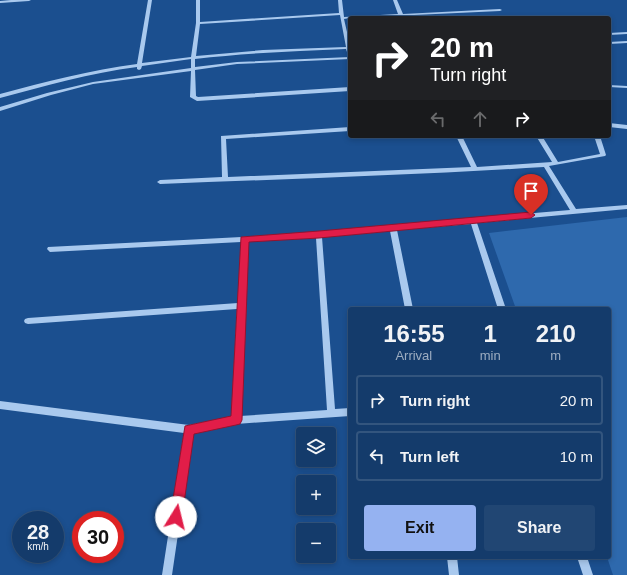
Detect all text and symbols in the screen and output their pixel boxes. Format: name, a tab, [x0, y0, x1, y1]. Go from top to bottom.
icon: right	[364, 32, 416, 84]
text: 20 m	[430, 32, 494, 63]
text: Turn right	[430, 65, 506, 85]
icon: left	[427, 108, 449, 130]
icon: ahead	[469, 108, 491, 130]
icon: right	[511, 108, 533, 130]
pin	[514, 174, 548, 215]
icon: arrive	[520, 180, 542, 202]
text: 16:55	[383, 320, 445, 347]
text: 1	[483, 320, 497, 347]
text: 210	[536, 320, 576, 347]
text: Arrival	[395, 348, 432, 363]
text: min	[480, 348, 501, 363]
text: m	[550, 348, 561, 363]
icon: right	[366, 389, 388, 411]
text: Turn right	[400, 392, 470, 409]
text: 20 m	[560, 392, 593, 409]
map controls	[296, 427, 336, 563]
button: layers	[296, 427, 336, 467]
icon: left	[366, 445, 388, 467]
text: Turn left	[400, 448, 459, 465]
text: 10 m	[560, 448, 593, 465]
button: +	[296, 475, 336, 515]
position arrow	[155, 496, 197, 538]
button: Exit	[364, 505, 476, 551]
button: Share	[484, 505, 595, 551]
speed limit sign: 30	[72, 511, 124, 563]
text: 28	[27, 521, 49, 543]
button: −	[296, 523, 336, 563]
text: km/h	[27, 541, 49, 552]

